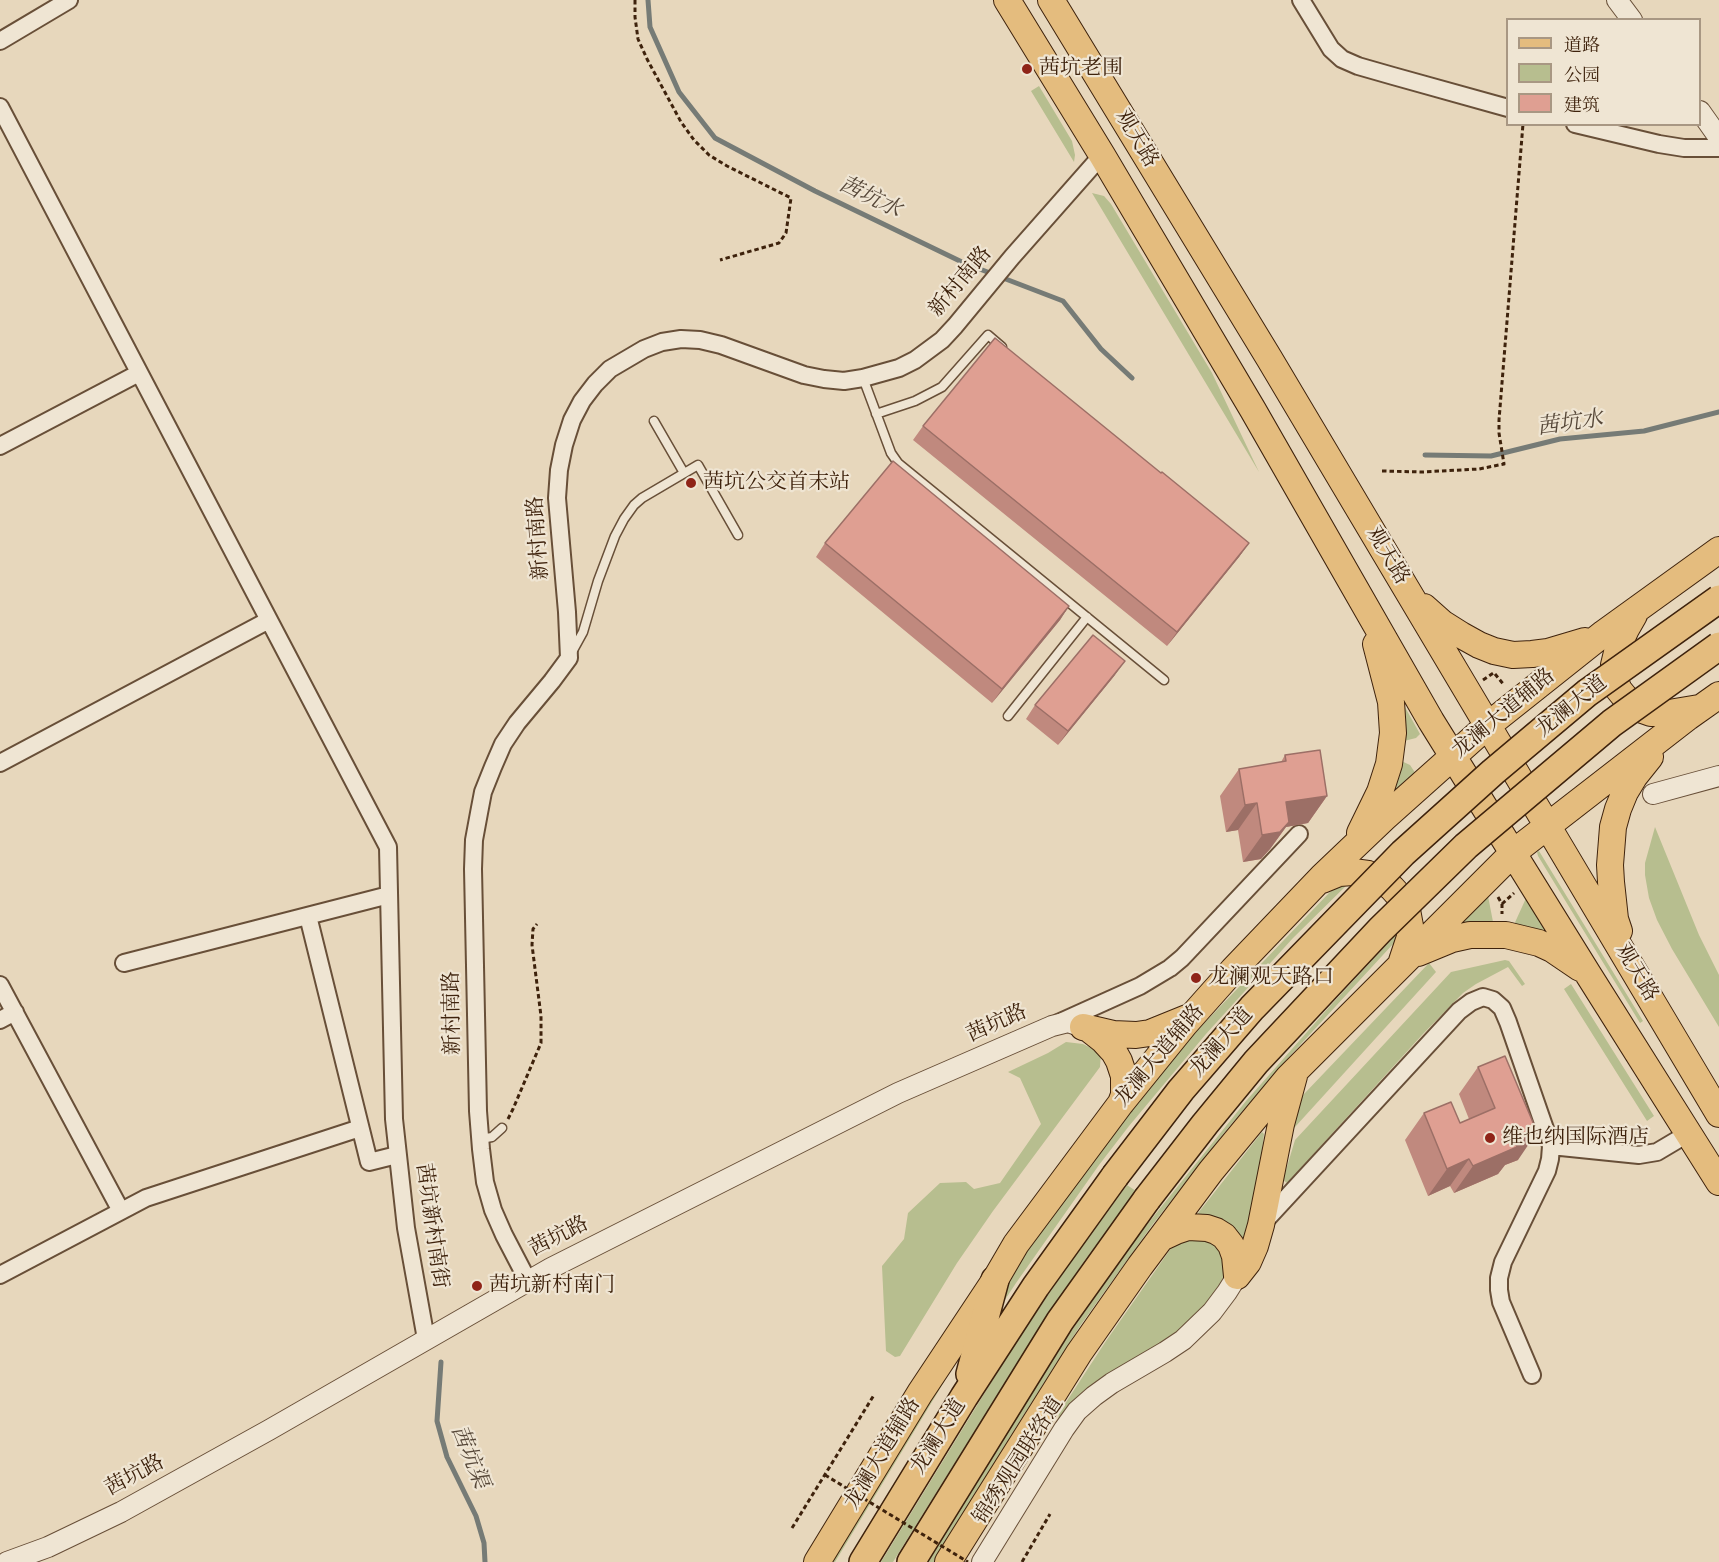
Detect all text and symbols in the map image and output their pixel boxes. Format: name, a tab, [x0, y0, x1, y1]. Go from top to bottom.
legend	[1506, 18, 1701, 126]
text: 道路	[1564, 34, 1600, 57]
place label: 茜坑老围	[1039, 56, 1123, 82]
marker: 茜坑老围	[1020, 62, 1034, 76]
text: 公园	[1564, 64, 1600, 87]
text: 建筑	[1564, 94, 1600, 117]
street label: 观天路	[1109, 106, 1163, 172]
water label: 茜坑水	[835, 172, 905, 224]
street label: 新村南路	[924, 242, 998, 322]
water label: 茜坑水	[1535, 406, 1605, 442]
place label: 茜坑公交首末站	[703, 470, 850, 496]
marker: 茜坑公交首末站	[684, 476, 698, 490]
street label: 新村南路	[524, 495, 554, 581]
street label: 观天路	[1360, 523, 1414, 589]
street label: 龙澜大道辅路	[1448, 664, 1560, 764]
street label: 龙澜大道	[1531, 671, 1613, 743]
street label: 观天路	[1609, 940, 1663, 1006]
place label: 龙澜观天路口	[1208, 965, 1334, 991]
street label: 新村南路	[440, 971, 466, 1055]
marker: 龙澜观天路口	[1189, 971, 1203, 985]
street label: 茜坑路	[963, 1000, 1031, 1048]
street label: 龙澜大道辅路	[1110, 1000, 1210, 1112]
street label: 龙澜大道	[1185, 1003, 1259, 1083]
place label: 维也纳国际酒店	[1502, 1125, 1649, 1151]
marker: 维也纳国际酒店	[1483, 1131, 1497, 1145]
street label: 茜坑新村南街	[410, 1162, 452, 1290]
street label: 茜坑路	[525, 1211, 593, 1263]
place label: 茜坑新村南门	[489, 1273, 615, 1299]
marker: 茜坑新村南门	[470, 1279, 484, 1293]
street label: 锦绣观园联络道	[968, 1392, 1070, 1530]
street label: 龙澜大道辅路	[840, 1394, 926, 1514]
street label: 龙澜大道	[906, 1395, 972, 1479]
water label: 茜坑渠	[444, 1421, 494, 1493]
street label: 茜坑路	[101, 1450, 169, 1502]

